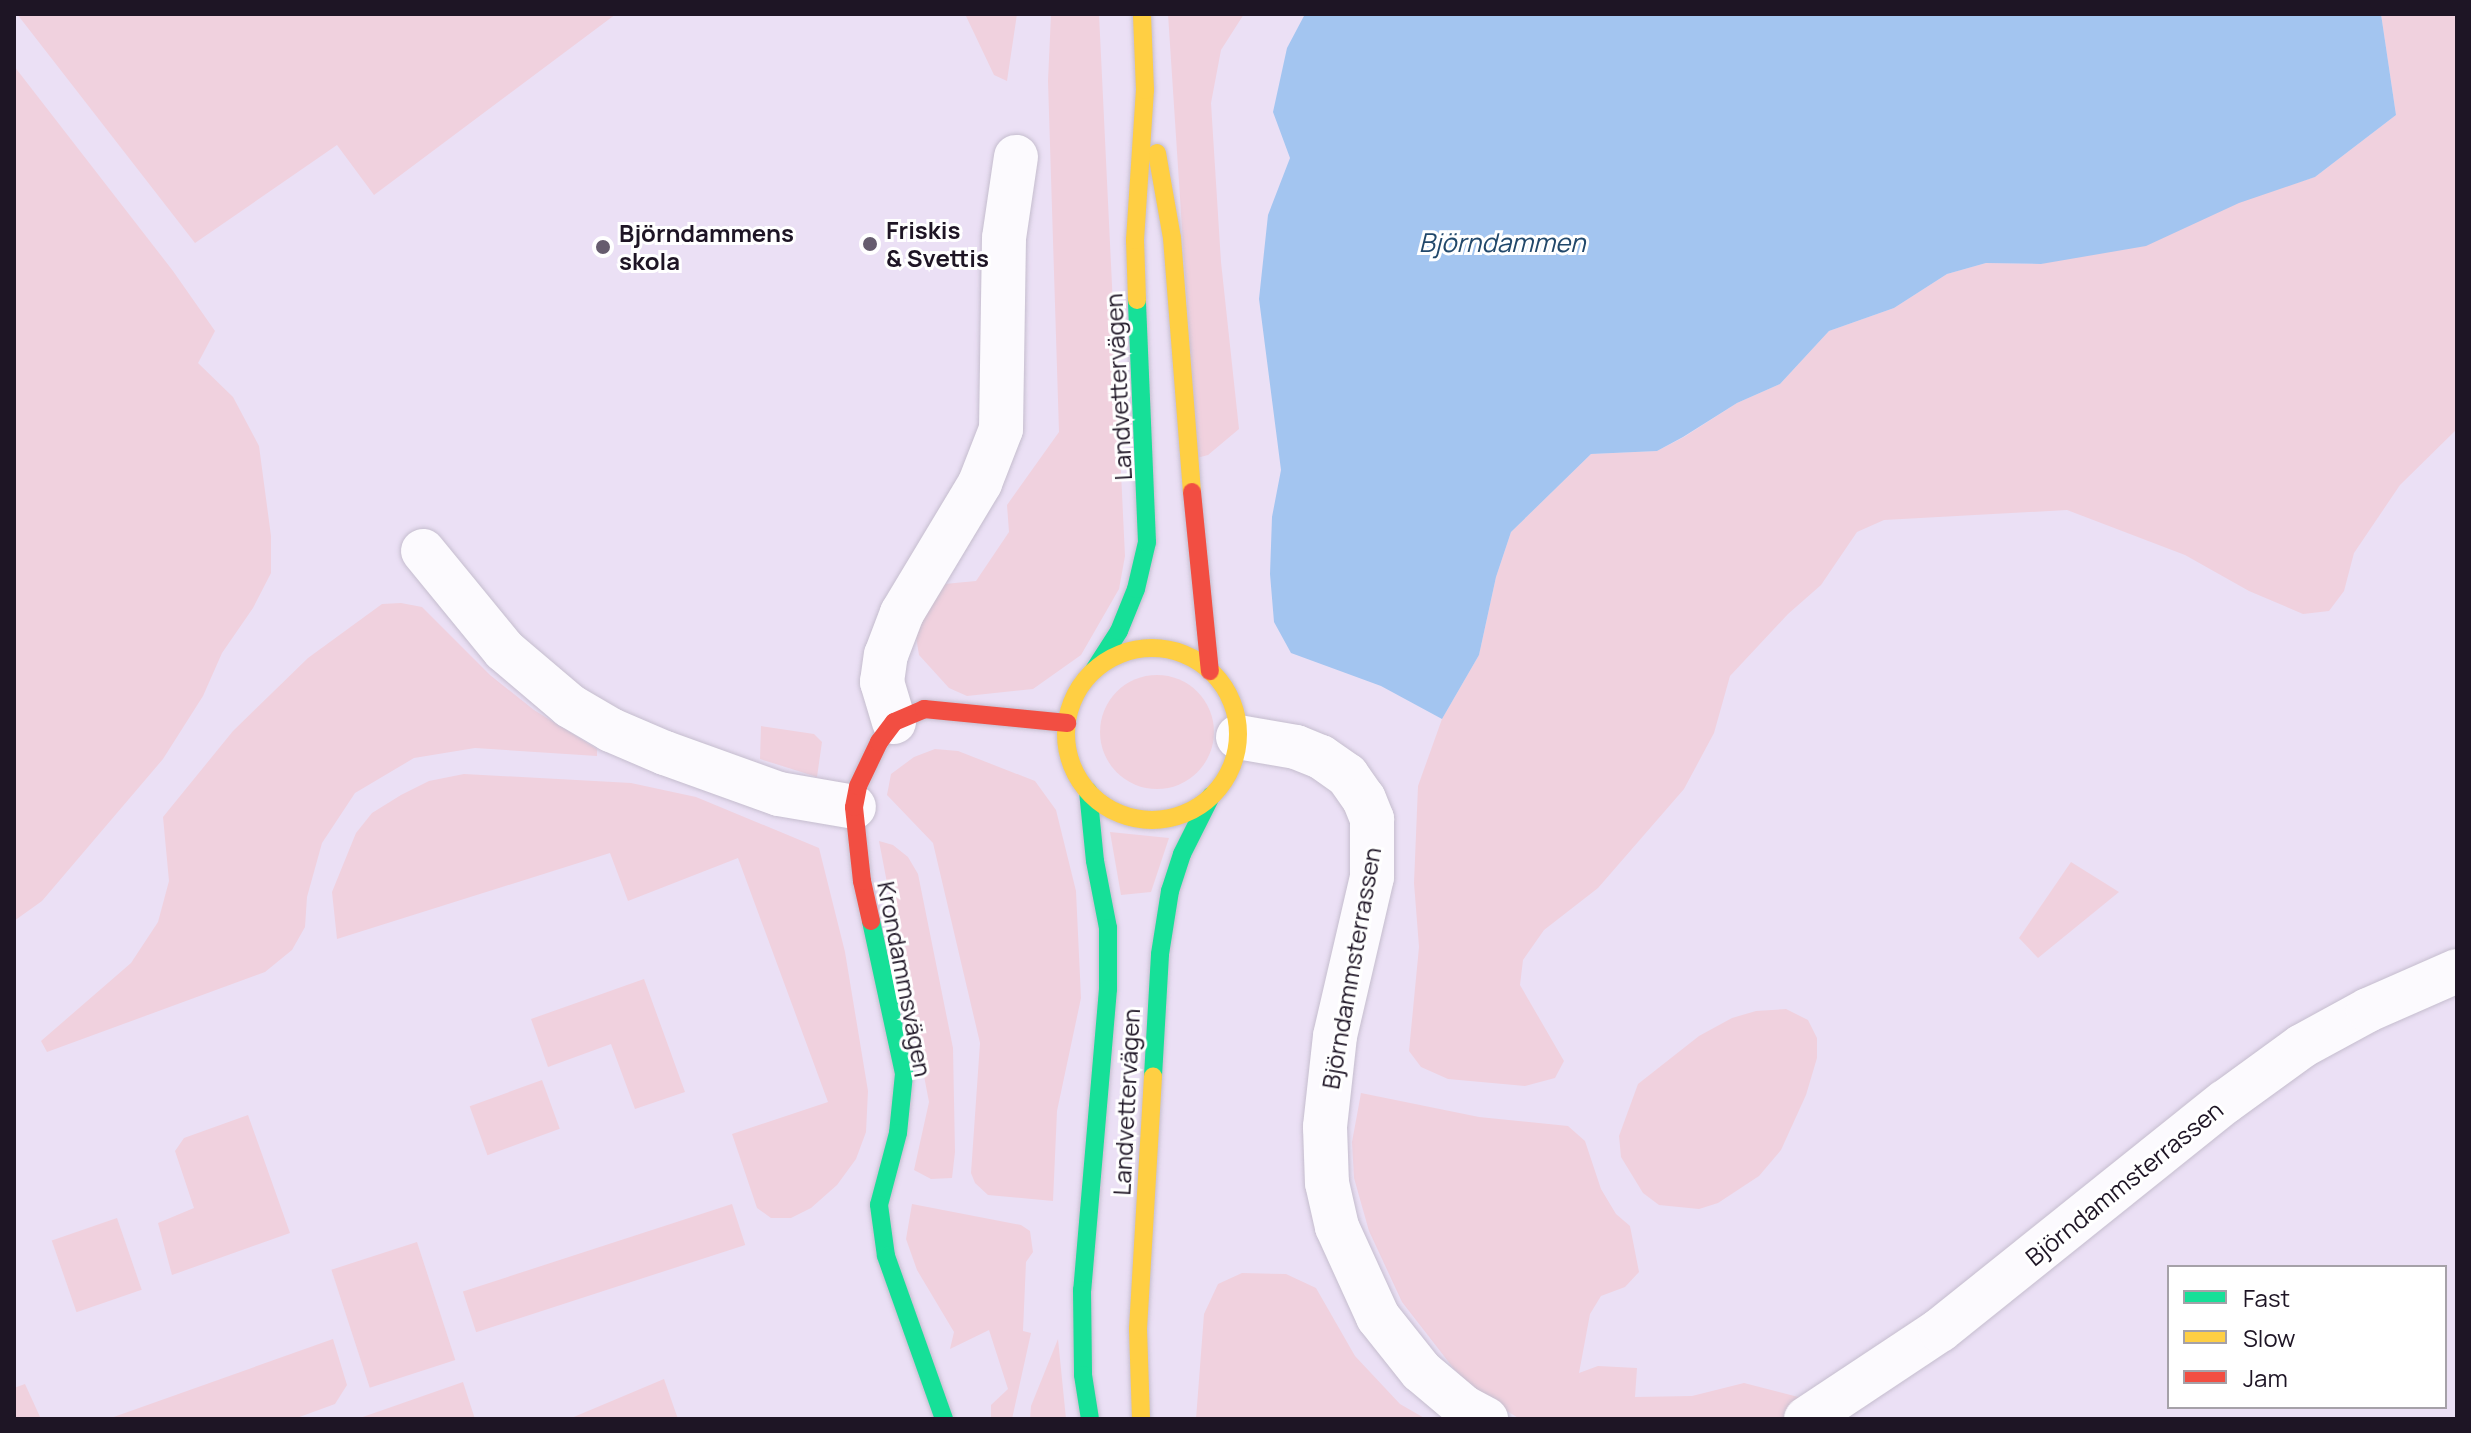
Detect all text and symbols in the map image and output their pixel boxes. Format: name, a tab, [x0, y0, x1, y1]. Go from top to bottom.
place label: Friskis & Svettis	[886, 216, 989, 272]
place label: Björndammens skola	[619, 219, 794, 275]
water label: Björndammen	[1419, 227, 1585, 259]
marker: Friskis & Svettis	[861, 235, 879, 253]
marker: Björndammens skola	[594, 238, 612, 256]
street label: Landvettervägen	[1099, 293, 1137, 481]
street label: Björndammsterrassen	[1316, 845, 1386, 1091]
street label: Krondammsvägen	[872, 879, 938, 1079]
street label: Landvettervägen	[1107, 1008, 1145, 1196]
street label: Björndammsterrassen	[2020, 1095, 2228, 1271]
legend	[2167, 1265, 2447, 1409]
text: Fast	[2243, 1281, 2290, 1314]
text: Slow	[2243, 1321, 2296, 1354]
text: Jam	[2243, 1361, 2288, 1394]

